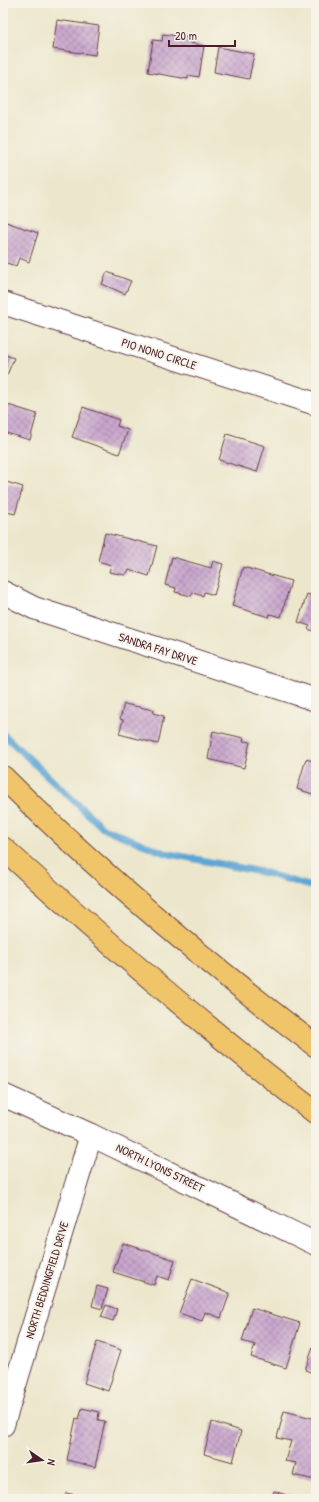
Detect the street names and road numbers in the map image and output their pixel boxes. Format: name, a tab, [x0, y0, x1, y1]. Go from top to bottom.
street label: PIO NONO CIRCLE	[119, 333, 200, 374]
street label: SANDRA FAY DRIVE	[117, 628, 200, 669]
street label: NORTH LYONS STREET	[113, 1139, 208, 1196]
street label: NORTH BEDDINGFIELD DRIVE	[21, 1218, 73, 1341]

